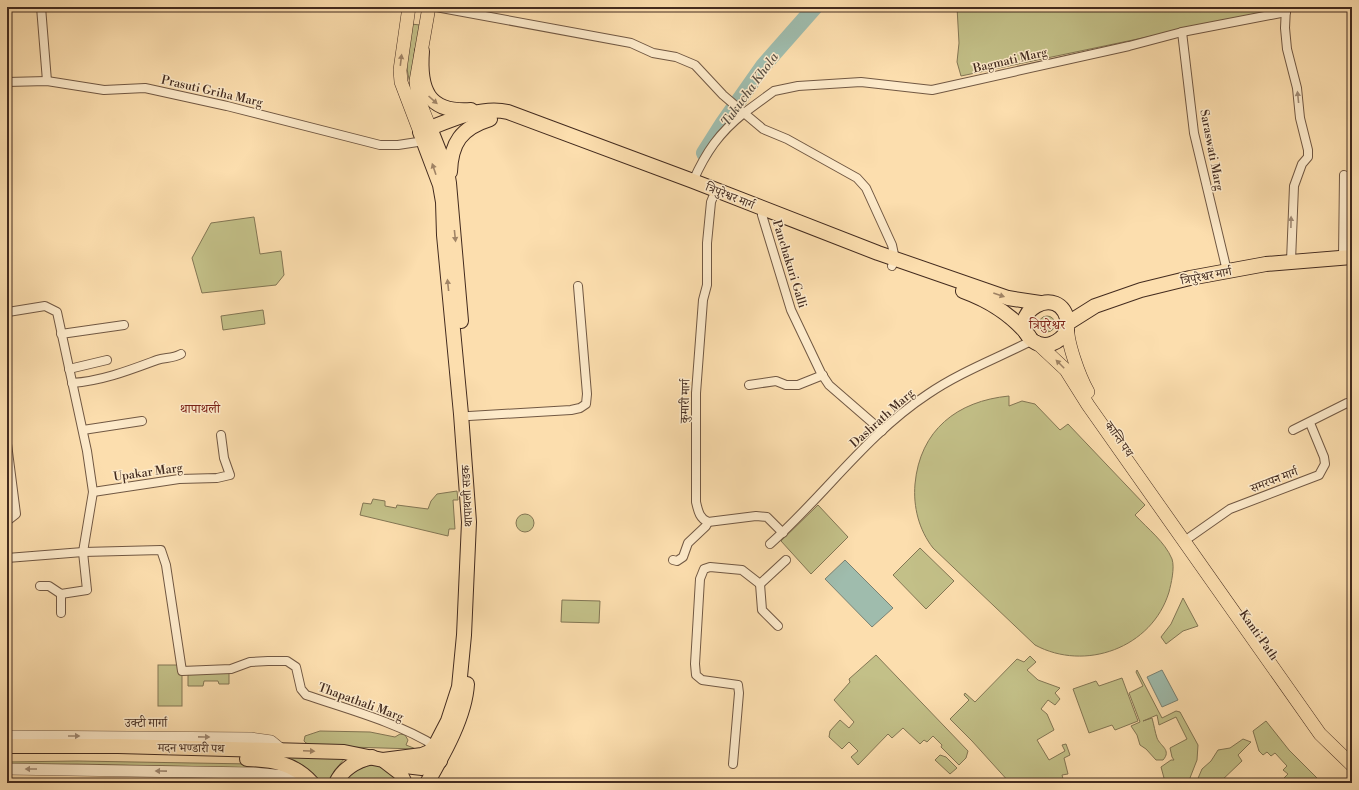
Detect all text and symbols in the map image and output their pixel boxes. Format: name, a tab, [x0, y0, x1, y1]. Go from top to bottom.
street label: Bagmati Marg	[970, 44, 1050, 77]
water label: Tukucha Khola	[718, 49, 782, 129]
one-way arrow	[398, 54, 404, 66]
street label: Prasuti Griha Marg	[159, 72, 265, 111]
one-way arrow	[1295, 91, 1302, 103]
one-way arrow	[428, 96, 439, 105]
street label: Saraswati Marg	[1196, 108, 1227, 193]
one-way arrow	[431, 162, 437, 174]
street label: त्रिपुरेश्वर मार्ग	[702, 179, 758, 213]
one-way arrow	[1288, 216, 1295, 228]
street label: Panchakuri Galli	[769, 218, 810, 310]
one-way arrow	[451, 230, 458, 242]
street label: त्रिपुरेश्वर मार्ग	[1178, 263, 1234, 289]
one-way arrow	[445, 279, 451, 291]
one-way arrow	[993, 292, 1005, 298]
district label: त्रिपुरेश्वर	[1028, 317, 1066, 333]
one-way arrow	[1055, 359, 1065, 369]
street label: कुमारी मार्ग	[677, 378, 694, 424]
street label: Dashrath Marg	[847, 385, 918, 451]
district label: थापाथली	[180, 401, 221, 417]
street label: कान्ति पथ	[1100, 417, 1138, 461]
street label: Upakar Marg	[112, 460, 185, 485]
street label: थापाथली सडक	[457, 463, 477, 527]
street label: समरपन मार्ग	[1247, 464, 1301, 497]
street label: Kanti Path	[1236, 607, 1281, 663]
street label: Thapathali Marg	[316, 680, 406, 725]
street label: उक्टी मार्गा	[124, 715, 168, 731]
one-way arrow	[68, 733, 81, 739]
one-way arrow	[198, 734, 211, 740]
street label: मदन भण्डारी पथ	[157, 740, 225, 757]
one-way arrow	[302, 748, 315, 754]
one-way arrow	[24, 766, 37, 772]
one-way arrow	[154, 768, 167, 774]

